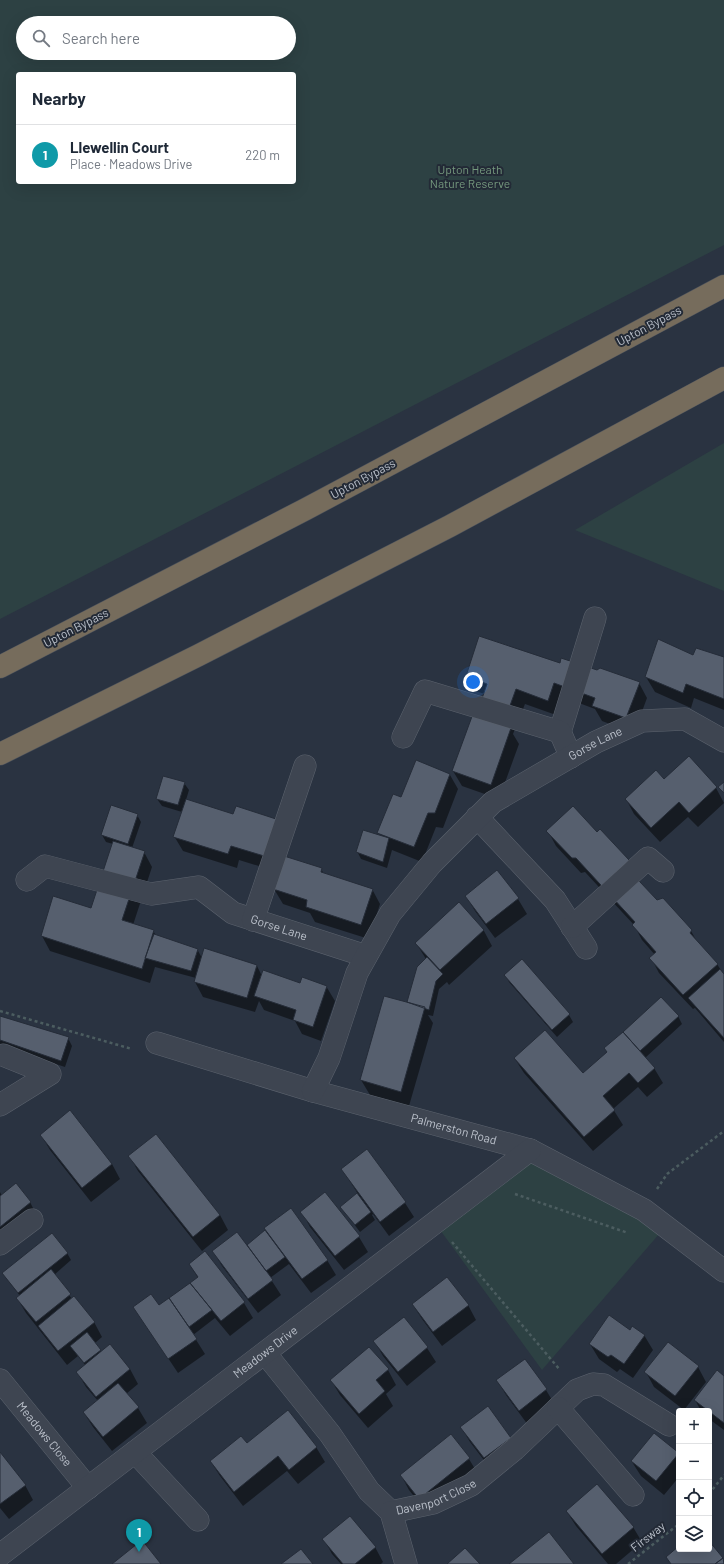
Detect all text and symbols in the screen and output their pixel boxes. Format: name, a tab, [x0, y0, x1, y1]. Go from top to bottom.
search box	[16, 16, 296, 60]
icon: search	[30, 27, 52, 49]
text: Search here	[62, 29, 140, 47]
text: Nearby	[32, 88, 86, 108]
text: Llewellin Court	[70, 138, 169, 156]
text: 1	[43, 147, 47, 163]
text: 220 m	[245, 147, 280, 163]
text: Place · Meadows Drive	[70, 156, 192, 172]
park label: Upton Heath Nature Reserve	[430, 162, 510, 190]
street label: Upton Bypass	[614, 302, 683, 348]
street label: Upton Bypass	[328, 455, 397, 501]
street label: Upton Bypass	[41, 605, 111, 649]
your location	[463, 672, 483, 692]
street label: Gorse Lane	[566, 723, 624, 763]
street label: Gorse Lane	[249, 911, 309, 943]
street label: Palmerston Road	[409, 1110, 498, 1147]
street label: Meadows Drive	[230, 1322, 300, 1380]
street label: Meadows Close	[15, 1399, 75, 1469]
map controls	[676, 1408, 712, 1552]
button: +	[676, 1408, 712, 1444]
button: −	[676, 1444, 712, 1480]
street label: Davenport Close	[394, 1476, 479, 1517]
button: locate	[676, 1480, 712, 1516]
button: layers	[676, 1516, 712, 1552]
street label: Firsway	[627, 1518, 668, 1554]
pin: 1	[126, 1519, 152, 1552]

